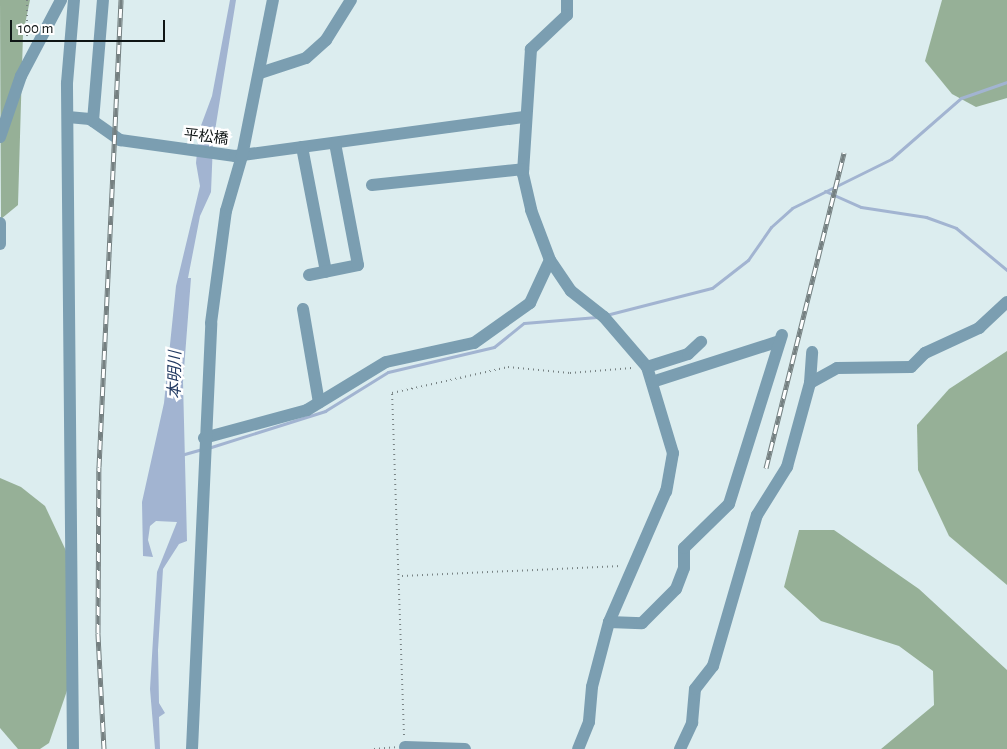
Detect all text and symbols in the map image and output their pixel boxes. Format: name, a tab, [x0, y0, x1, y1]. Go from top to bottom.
scale bar	[12, 10, 168, 42]
text: 100 m	[18, 21, 53, 36]
street label: 平松橋	[183, 126, 229, 148]
water label: 本明川	[165, 351, 185, 399]

